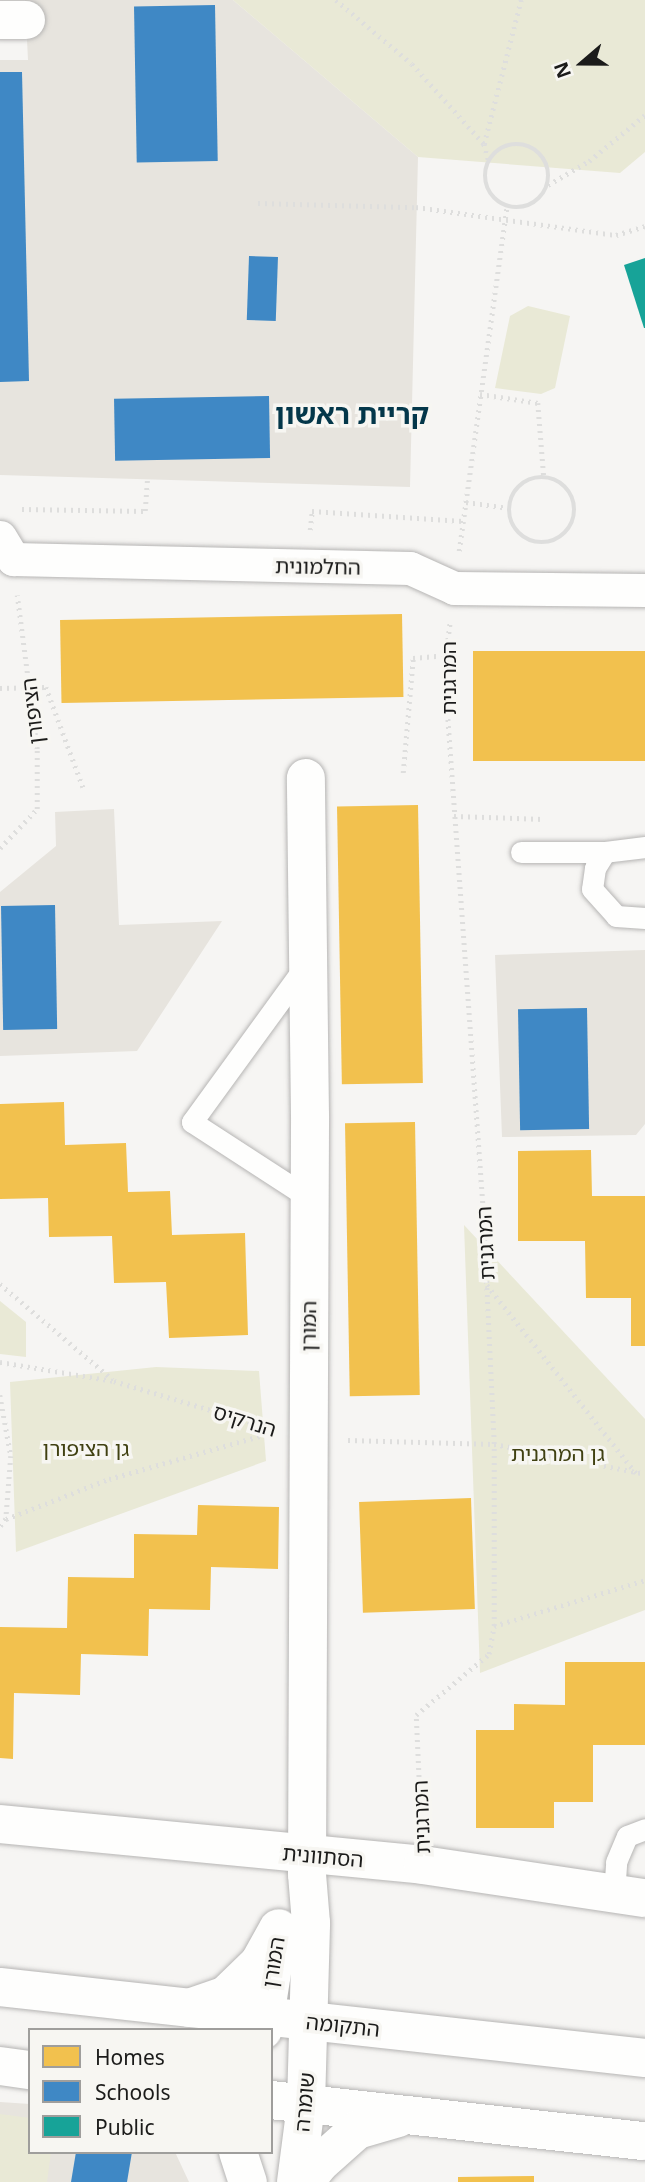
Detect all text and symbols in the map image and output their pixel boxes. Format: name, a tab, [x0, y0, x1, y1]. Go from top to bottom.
north arrow	[547, 28, 617, 98]
text: N	[547, 58, 577, 82]
district label: קריית ראשון	[275, 396, 429, 430]
street label: החלמונית	[275, 553, 361, 579]
street label: המרגנית	[435, 641, 461, 715]
street label: הציפורן	[15, 676, 49, 746]
street label: המרגנית	[470, 1206, 500, 1280]
street label: המורן	[295, 1300, 321, 1352]
street label: הנרקיס	[210, 1398, 280, 1442]
park label: גן הציפורן	[43, 1435, 129, 1461]
park label: גן המרגנית	[511, 1440, 605, 1466]
street label: המרגנית	[407, 1780, 435, 1854]
street label: הסתוונית	[281, 1840, 365, 1872]
street label: המורן	[257, 1935, 289, 1989]
street label: התקומה	[305, 2009, 381, 2041]
legend	[28, 2028, 273, 2154]
text: Homes	[95, 2043, 165, 2071]
street label: שומרה	[289, 2071, 319, 2133]
text: Schools	[95, 2078, 170, 2106]
text: Public	[95, 2113, 155, 2141]

